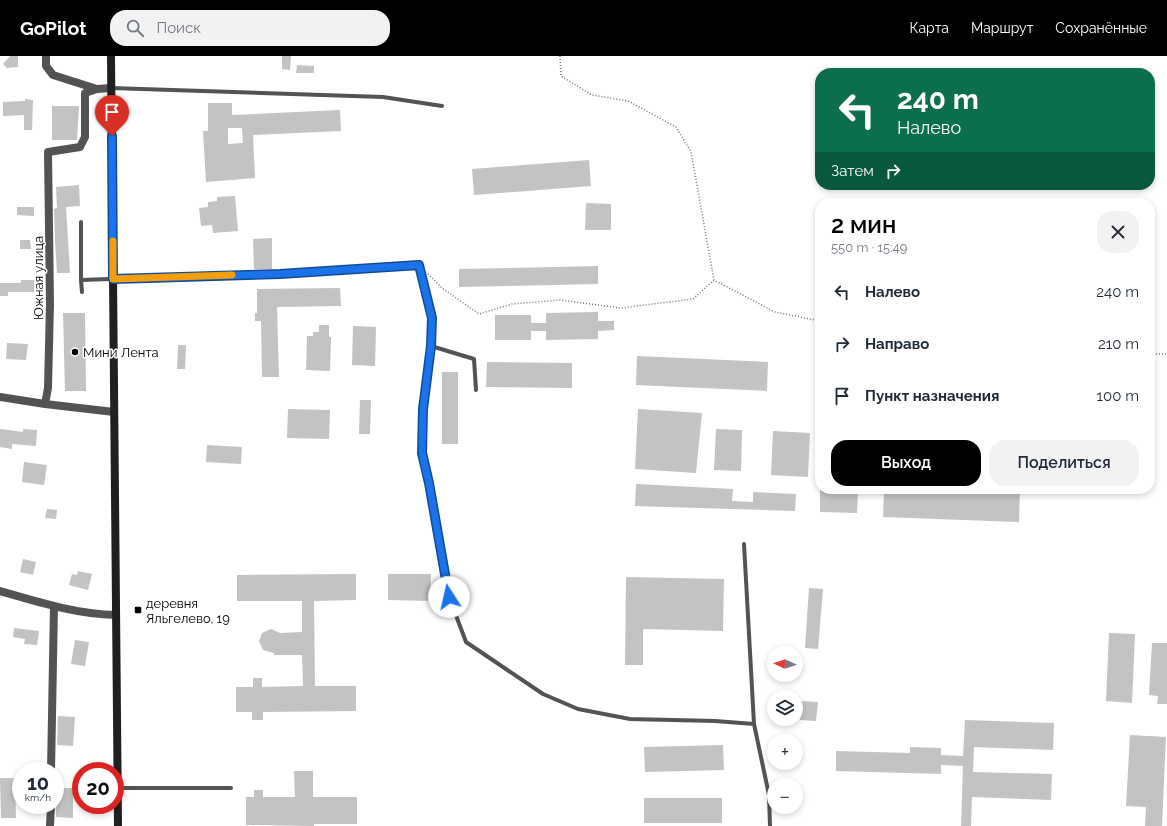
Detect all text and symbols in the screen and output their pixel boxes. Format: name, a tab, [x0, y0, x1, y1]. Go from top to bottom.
search box	[110, 10, 390, 46]
text: GoPilot	[20, 17, 86, 39]
icon: search	[124, 17, 146, 39]
text: Поиск	[156, 19, 201, 37]
text: Карта	[910, 20, 949, 36]
text: Маршрут	[971, 20, 1033, 36]
text: Сохранённые	[1055, 20, 1147, 36]
text: 240 m	[897, 83, 979, 116]
icon: left	[831, 84, 883, 136]
pin	[95, 95, 129, 136]
icon: arrive	[101, 101, 123, 123]
text: Налево	[897, 117, 961, 138]
icon: right	[882, 160, 904, 182]
text: Затем	[831, 162, 874, 180]
text: 2 мин	[831, 210, 896, 239]
button: close	[1097, 211, 1139, 253]
street label: Южная улица	[31, 236, 46, 320]
text: 550 m · 15:49	[831, 240, 907, 255]
icon: left	[831, 281, 853, 303]
text: Налево	[865, 283, 920, 301]
text: 240 m	[1096, 283, 1139, 301]
icon: right	[831, 333, 853, 355]
text: Направо	[865, 335, 929, 353]
text: 210 m	[1098, 335, 1139, 353]
place label: Мини Лента	[83, 345, 159, 360]
marker: Мини Лента	[70, 347, 80, 357]
icon: arrive	[831, 385, 853, 407]
text: Пункт назначения	[865, 387, 999, 405]
text: 100 m	[1097, 387, 1139, 405]
button: Выход	[831, 440, 981, 486]
button: Поделиться	[989, 440, 1139, 486]
position arrow	[428, 576, 470, 618]
place label: деревня Яльгелево, 19	[146, 596, 230, 626]
marker: деревня Яльгелево, 19	[133, 605, 143, 615]
north arrow	[767, 646, 803, 682]
map controls	[767, 646, 803, 814]
button: layers	[767, 690, 803, 726]
button: +	[767, 734, 803, 770]
speed limit sign: 20	[72, 762, 124, 814]
text: 10	[27, 771, 49, 795]
button: −	[767, 778, 803, 814]
text: km/h	[25, 792, 51, 803]

